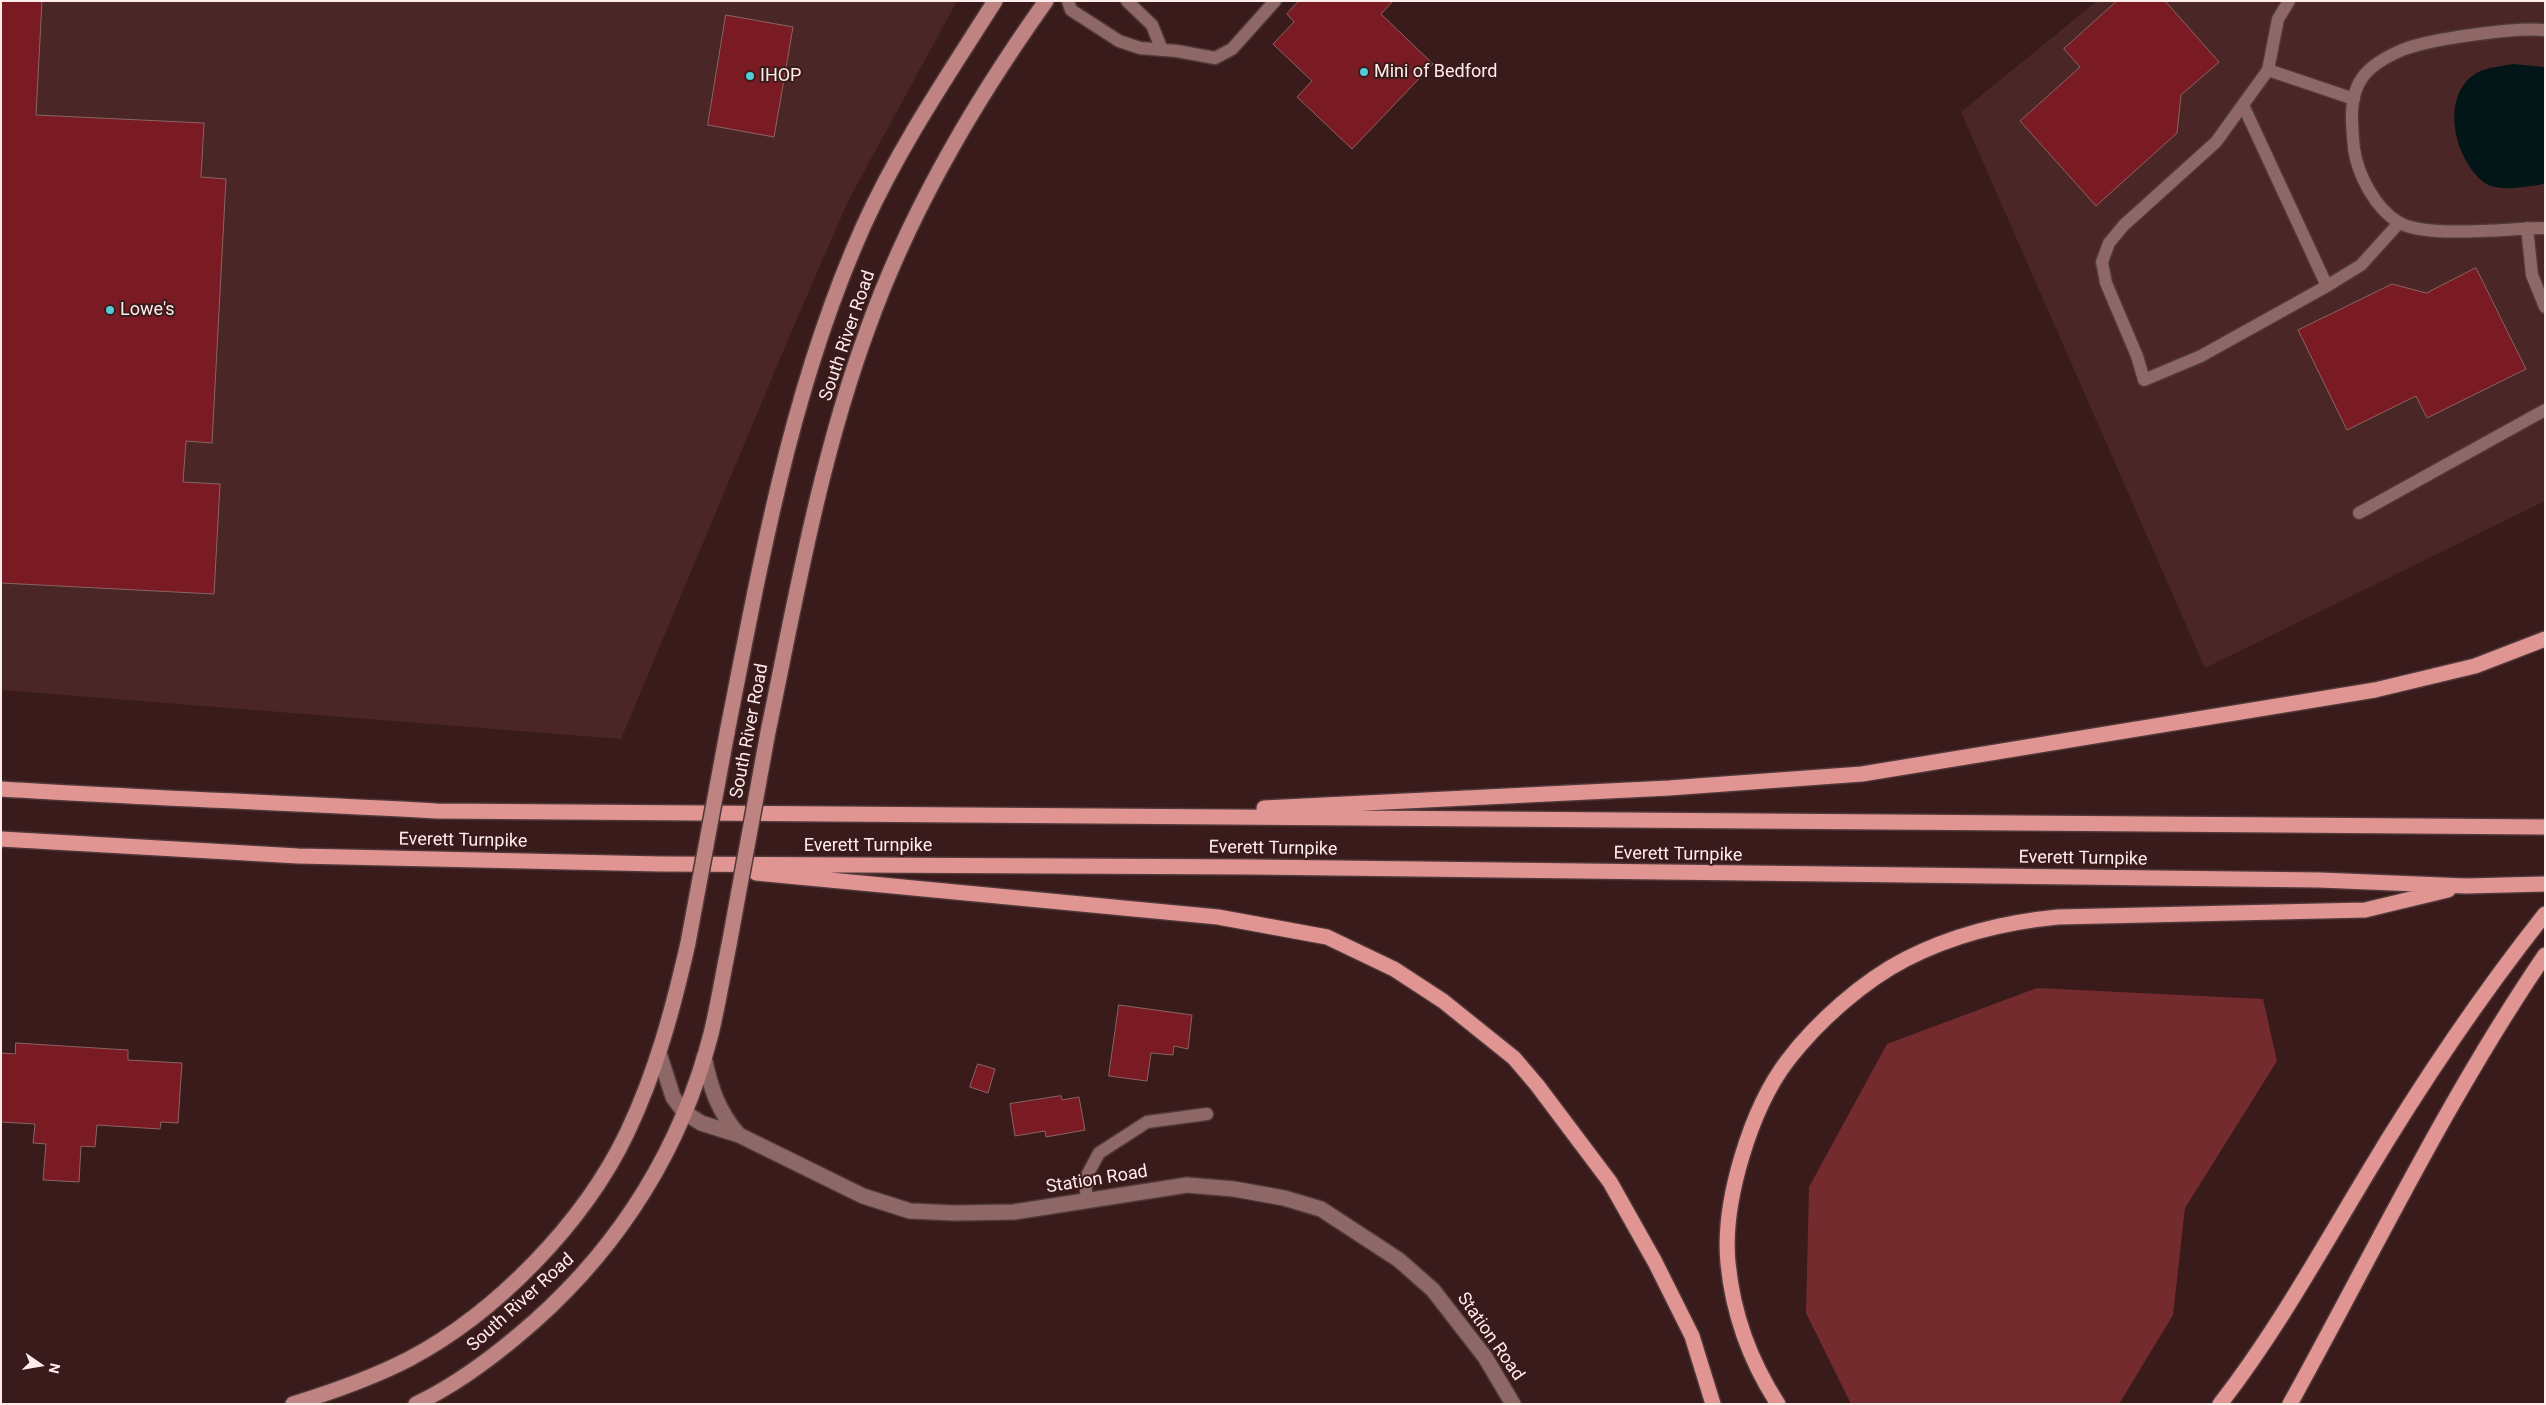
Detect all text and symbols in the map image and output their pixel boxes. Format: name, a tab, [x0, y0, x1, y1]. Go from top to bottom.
place label: Mini of Bedford	[1374, 61, 1497, 83]
place label: IHOP	[760, 65, 801, 87]
marker: Mini of Bedford	[1358, 66, 1370, 78]
marker: IHOP	[744, 70, 756, 82]
street label: South River Road	[816, 268, 880, 404]
place label: Lowe's	[120, 299, 175, 321]
marker: Lowe's	[104, 304, 116, 316]
street label: South River Road	[726, 662, 774, 800]
street label: Everett Turnpike	[398, 829, 528, 853]
street label: Everett Turnpike	[804, 835, 932, 857]
street label: Everett Turnpike	[1208, 837, 1338, 861]
street label: Everett Turnpike	[1613, 843, 1743, 867]
street label: Everett Turnpike	[2018, 847, 2148, 871]
street label: Station Road	[1045, 1161, 1149, 1199]
street label: South River Road	[463, 1249, 579, 1357]
street label: Station Road	[1452, 1289, 1528, 1385]
north arrow	[15, 1340, 65, 1390]
text: N	[46, 1362, 64, 1375]

